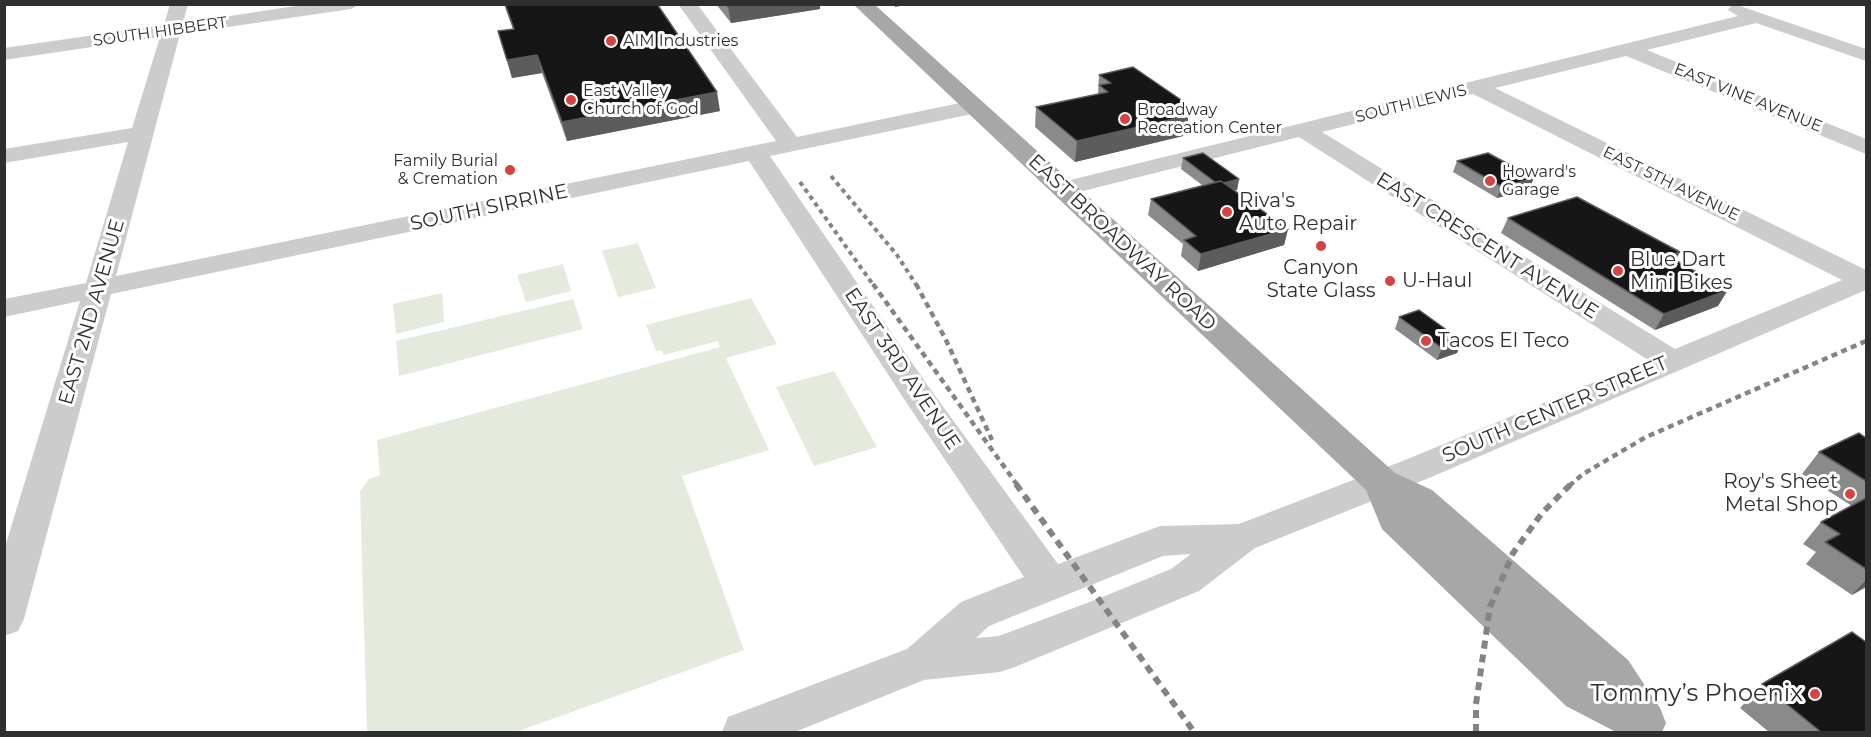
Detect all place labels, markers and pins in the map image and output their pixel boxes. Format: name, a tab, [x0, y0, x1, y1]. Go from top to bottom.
place label: AIM Industries	[623, 31, 738, 51]
marker: AIM Industries	[604, 34, 618, 48]
place label: East Valley Church of God	[583, 81, 699, 119]
marker: East Valley Church of God	[564, 93, 578, 107]
place label: Broadway Recreation Center	[1137, 100, 1282, 138]
marker: Broadway Recreation Center	[1118, 112, 1132, 126]
place label: Family Burial & Cremation	[393, 151, 498, 189]
place label: Howard's Garage	[1502, 162, 1576, 200]
marker: Family Burial & Cremation	[503, 163, 517, 177]
marker: Howard's Garage	[1483, 174, 1497, 188]
place label: Riva's Auto Repair	[1239, 189, 1357, 236]
marker: Riva's Auto Repair	[1220, 205, 1234, 219]
marker: Canyon State Glass	[1314, 239, 1328, 253]
place label: Blue Dart Mini Bikes	[1630, 248, 1732, 295]
place label: Canyon State Glass	[1266, 256, 1376, 303]
marker: Blue Dart Mini Bikes	[1611, 264, 1625, 278]
place label: U-Haul	[1402, 269, 1472, 293]
marker: U-Haul	[1383, 274, 1397, 288]
place label: Tacos El Teco	[1438, 329, 1569, 353]
marker: Tacos El Teco	[1419, 334, 1433, 348]
place label: Roy's Sheet Metal Shop	[1723, 470, 1838, 517]
marker: Roy's Sheet Metal Shop	[1843, 487, 1857, 501]
place label: Tommy’s Phoenix	[1590, 680, 1803, 708]
marker: Tommy’s Phoenix	[1808, 687, 1822, 701]

